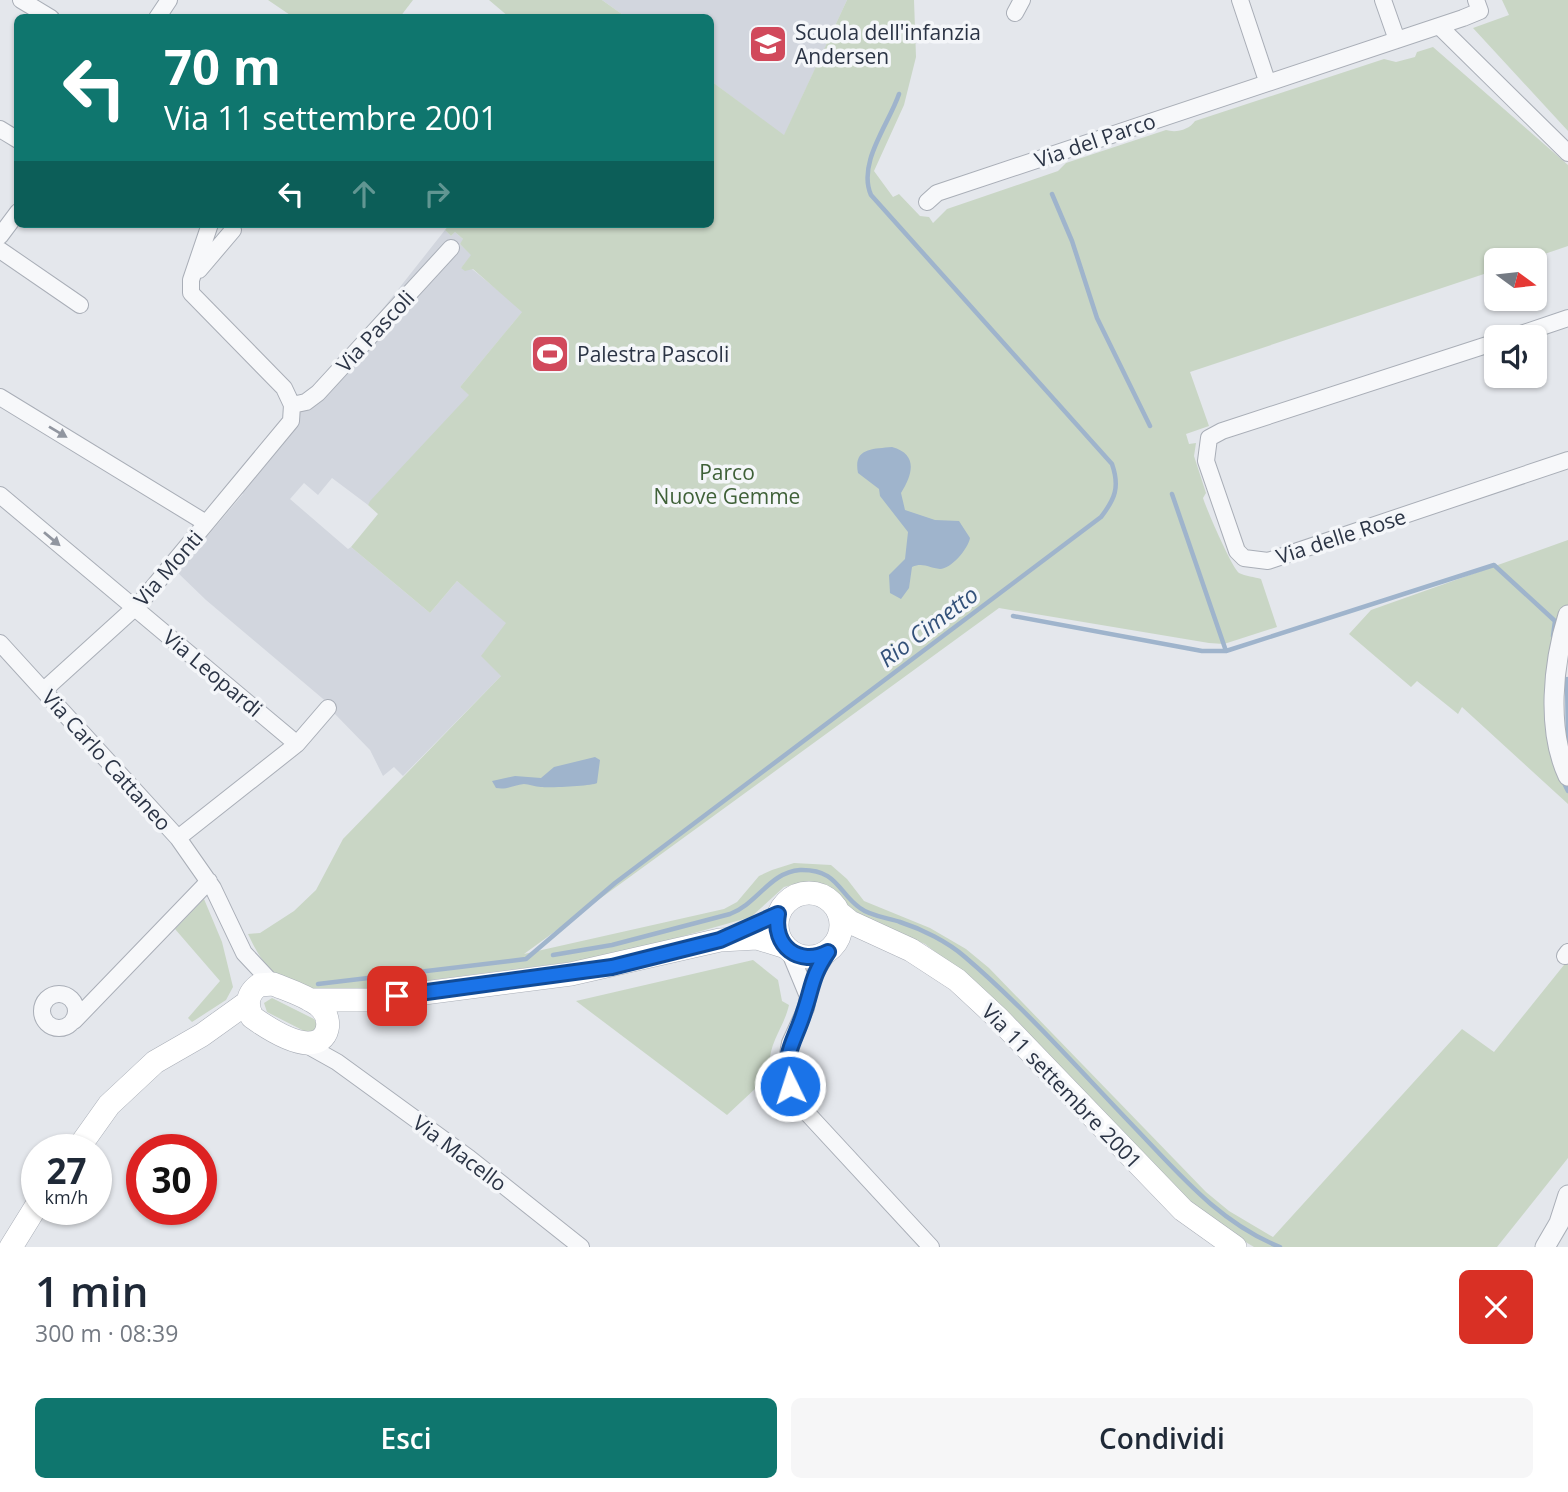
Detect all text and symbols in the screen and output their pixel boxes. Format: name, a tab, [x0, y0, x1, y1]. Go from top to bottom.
place label: Scuola dell'infanzia Andersen	[795, 18, 981, 70]
school or university icon: Scuola dell'infanzia Andersen	[747, 23, 789, 65]
text: 70 m	[164, 33, 281, 99]
icon: left	[49, 42, 140, 133]
text: Via 11 settembre 2001	[164, 96, 498, 139]
street label: Via del Parco	[1031, 106, 1159, 174]
icon: left	[272, 175, 310, 213]
icon: ahead	[345, 175, 383, 213]
icon: right	[418, 175, 456, 213]
north arrow	[1484, 248, 1547, 312]
map controls	[1484, 248, 1547, 388]
street label: Via Pascoli	[330, 284, 420, 378]
button: sound	[1484, 325, 1547, 388]
sports icon: Palestra Pascoli	[529, 333, 571, 375]
place label: Palestra Pascoli	[577, 340, 729, 368]
one-way arrow	[49, 426, 68, 439]
park label: Parco Nuove Gemme	[654, 458, 800, 510]
street label: Via delle Rose	[1273, 502, 1409, 570]
street label: Via Monti	[127, 524, 209, 612]
one-way arrow	[43, 531, 61, 546]
water label: Rio Cimetto	[872, 578, 984, 674]
street label: Via Leopardi	[157, 623, 269, 723]
street label: Via Carlo Cattaneo	[36, 684, 178, 836]
pin	[367, 966, 427, 1026]
icon: arrive	[378, 977, 416, 1015]
street label: Via 11 settembre 2001	[976, 997, 1148, 1175]
position arrow	[753, 1049, 827, 1123]
street label: Via Macello	[407, 1109, 513, 1197]
speed limit sign: 30	[126, 1134, 217, 1225]
text: 27	[46, 1147, 87, 1194]
text: km/h	[45, 1185, 88, 1209]
text: 1 min	[35, 1262, 148, 1319]
button: close	[1459, 1270, 1533, 1344]
text: 300 m · 08:39	[35, 1317, 178, 1349]
button: Esci	[35, 1398, 777, 1478]
button: Condividi	[791, 1398, 1533, 1478]

